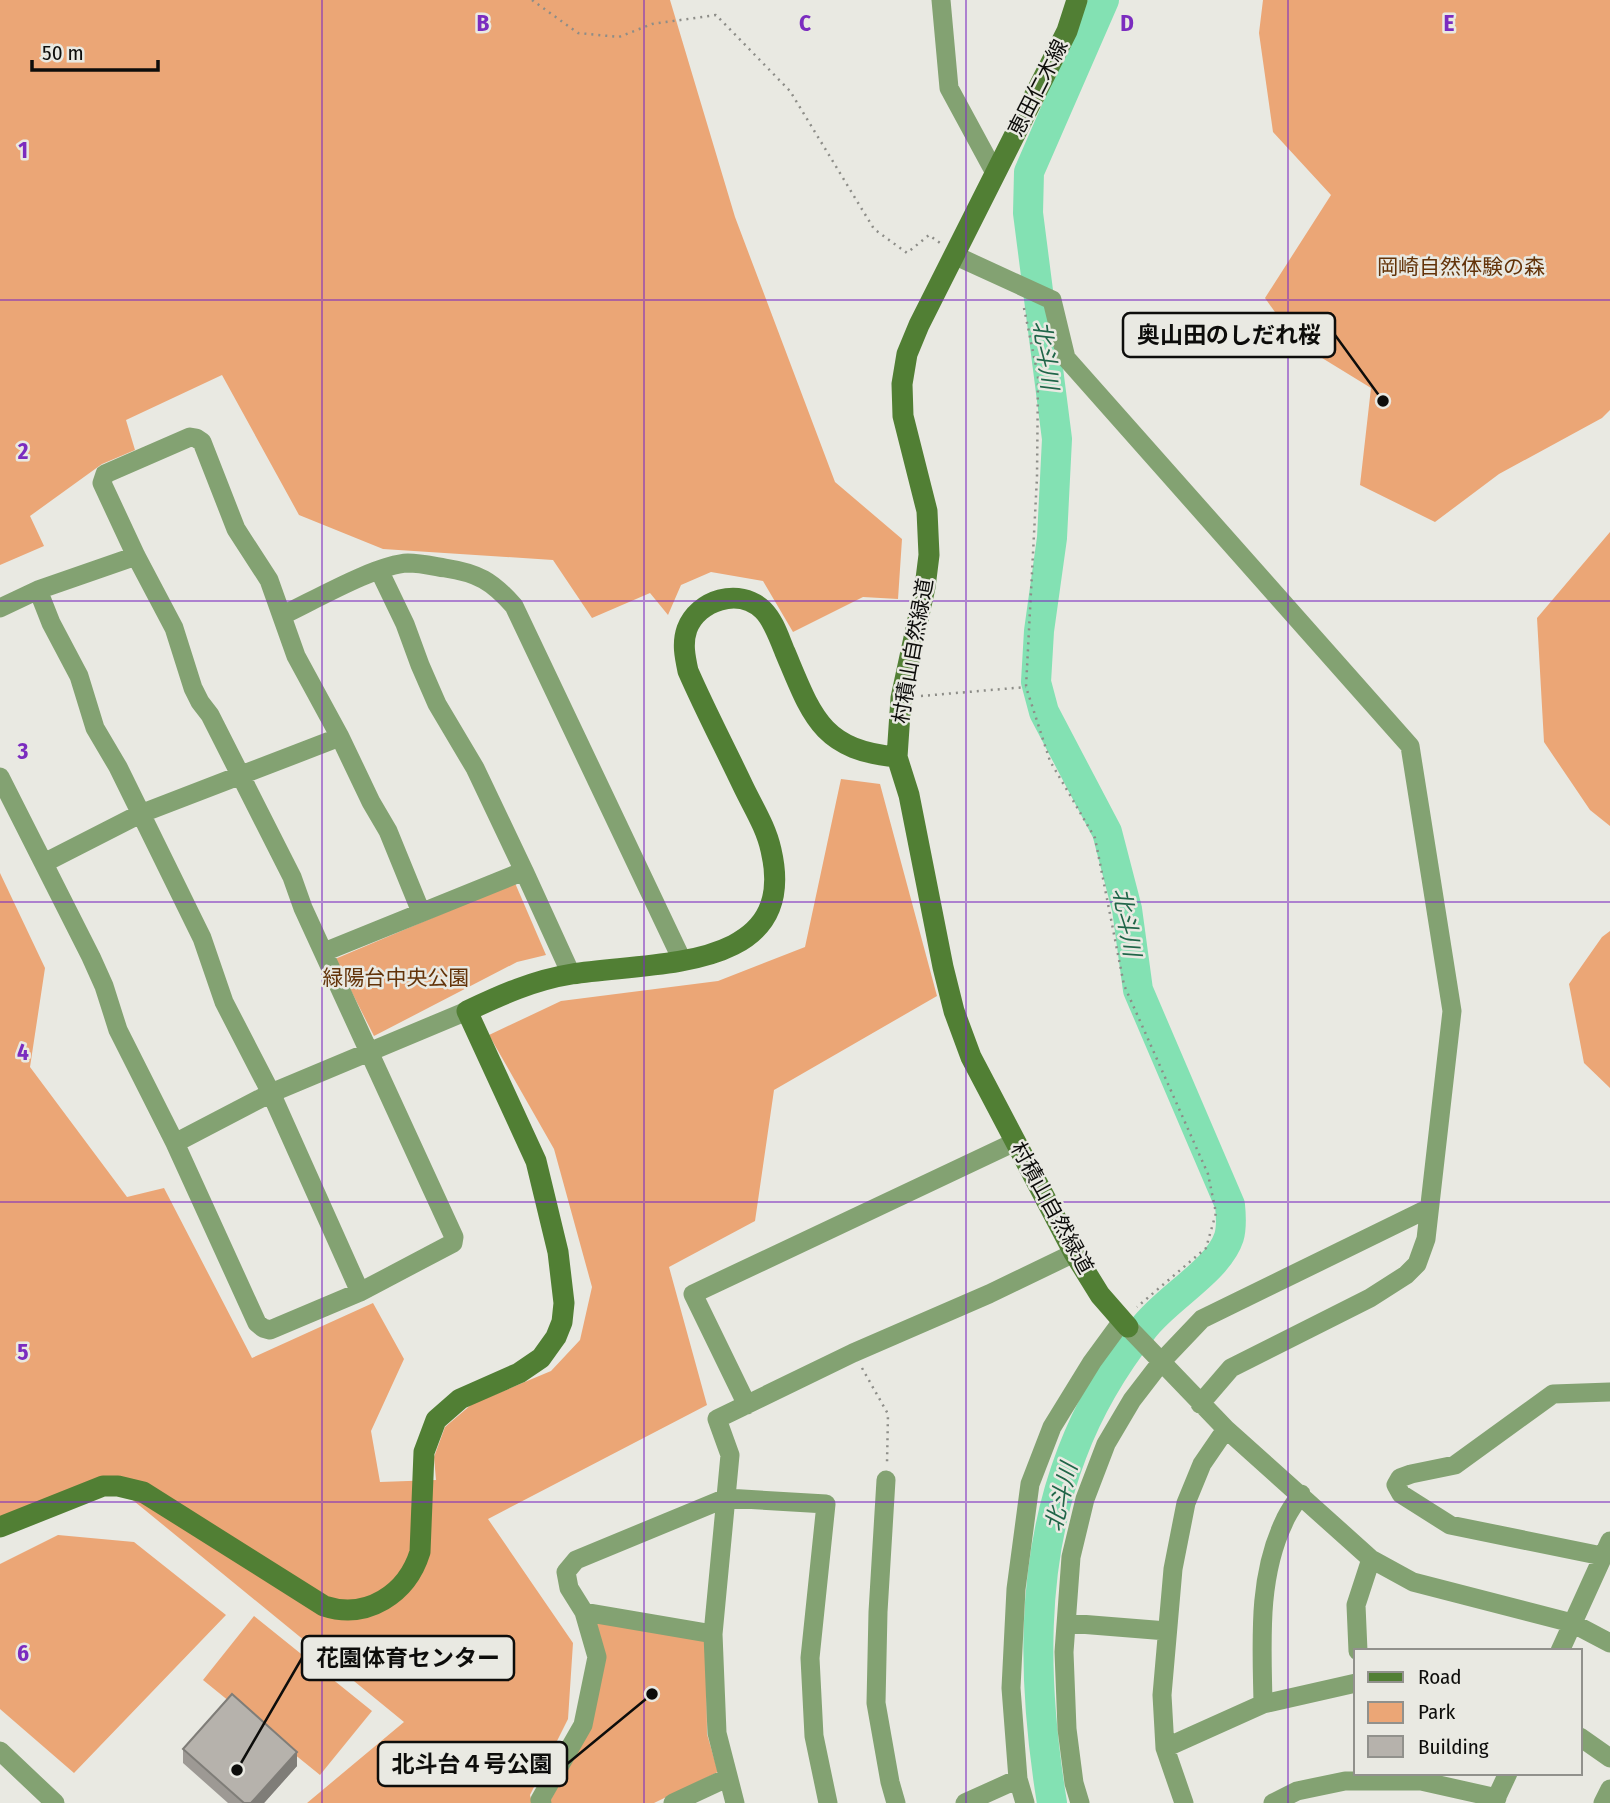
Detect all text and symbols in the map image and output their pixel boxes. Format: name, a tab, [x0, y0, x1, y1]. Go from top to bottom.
text: B	[477, 9, 490, 37]
text: C	[799, 9, 811, 37]
text: D	[1120, 9, 1134, 37]
text: E	[1444, 9, 1455, 37]
scale bar	[32, 28, 158, 72]
street label: 恵田仁木線	[1003, 35, 1073, 141]
text: 50 m	[42, 40, 84, 66]
text: 1	[18, 136, 28, 164]
park label: 岡崎自然体験の森	[1377, 254, 1545, 280]
callout: 奥山田のしだれ桜	[1123, 313, 1335, 357]
water label: 北斗川	[1028, 319, 1064, 394]
text: 奥山田のしだれ桜	[1137, 321, 1321, 349]
text: 2	[17, 437, 29, 465]
street label: 村積山自然緑道	[887, 576, 939, 726]
text: 3	[17, 737, 29, 765]
water label: 北斗川	[1107, 886, 1147, 961]
park label: 緑陽台中央公園	[323, 965, 470, 991]
text: 4	[17, 1038, 29, 1066]
street label: 村積山自然緑道	[1005, 1137, 1099, 1279]
text: 5	[17, 1338, 29, 1366]
water label: 北斗川	[1039, 1457, 1084, 1534]
callout: 花園体育センター	[302, 1636, 514, 1680]
text: 6	[17, 1639, 29, 1667]
text: 花園体育センター	[316, 1644, 500, 1672]
legend	[1354, 1649, 1582, 1775]
text: Road	[1418, 1664, 1462, 1690]
text: Park	[1418, 1699, 1456, 1725]
text: Building	[1418, 1734, 1489, 1760]
callout: 北斗台４号公園	[378, 1742, 567, 1786]
text: 北斗台４号公園	[392, 1750, 553, 1778]

